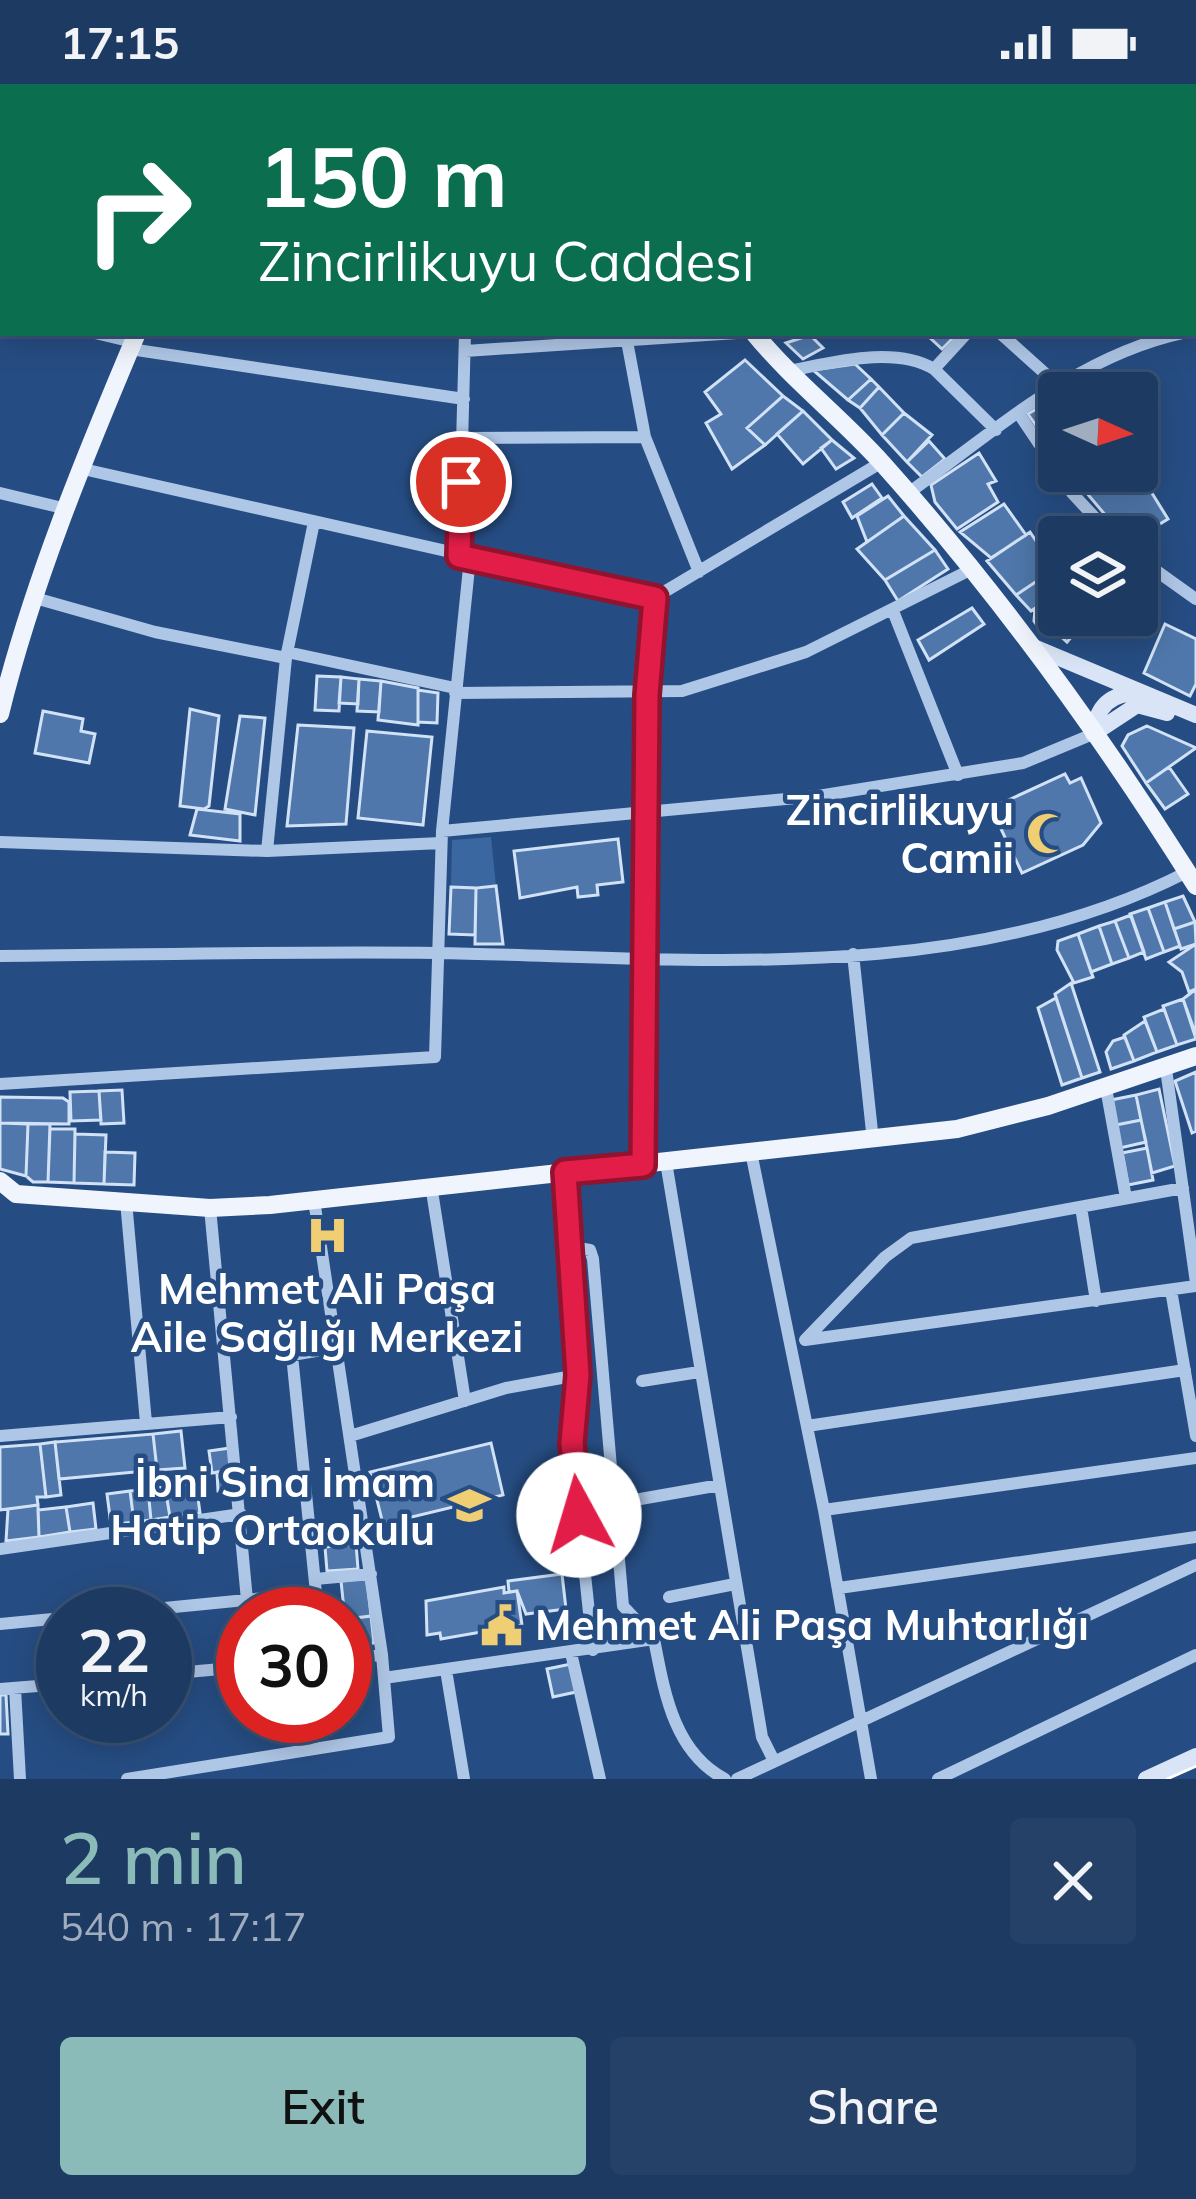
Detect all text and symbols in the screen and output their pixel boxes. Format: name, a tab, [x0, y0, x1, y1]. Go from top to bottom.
text: 17:15	[60, 14, 179, 70]
text: 150 m	[258, 123, 508, 228]
icon: right	[60, 132, 216, 288]
text: Zincirlikuyu Caddesi	[258, 227, 755, 295]
north arrow	[1038, 372, 1158, 492]
map controls	[1038, 372, 1158, 636]
pin	[410, 431, 512, 533]
icon: arrive	[428, 449, 494, 515]
button: layers	[1038, 516, 1158, 636]
place label: Zincirlikuyu Camii	[786, 783, 1014, 884]
mosque icon: Zincirlikuyu Camii	[1025, 811, 1071, 857]
hospital icon: Mehmet Ali Paşa Aile Sağlığı Merkezi	[304, 1212, 350, 1258]
place label: Mehmet Ali Paşa Aile Sağlığı Merkezi	[131, 1262, 523, 1363]
position arrow	[516, 1452, 642, 1578]
place label: İbni Sina İmam Hatip Ortaokulu	[110, 1455, 435, 1556]
school or university icon: İbni Sina İmam Hatip Ortaokulu	[446, 1483, 492, 1529]
speed limit sign: 30	[216, 1587, 372, 1743]
place label: Mehmet Ali Paşa Muhtarlığı	[535, 1598, 1089, 1651]
public building icon: Mehmet Ali Paşa Muhtarlığı	[478, 1602, 524, 1648]
text: 22	[78, 1612, 150, 1687]
text: km/h	[80, 1676, 148, 1714]
text: 2 min	[60, 1812, 247, 1902]
button: close	[1010, 1818, 1136, 1944]
text: 540 m · 17:17	[60, 1902, 306, 1951]
button: Exit	[60, 2037, 586, 2175]
button: Share	[610, 2037, 1136, 2175]

